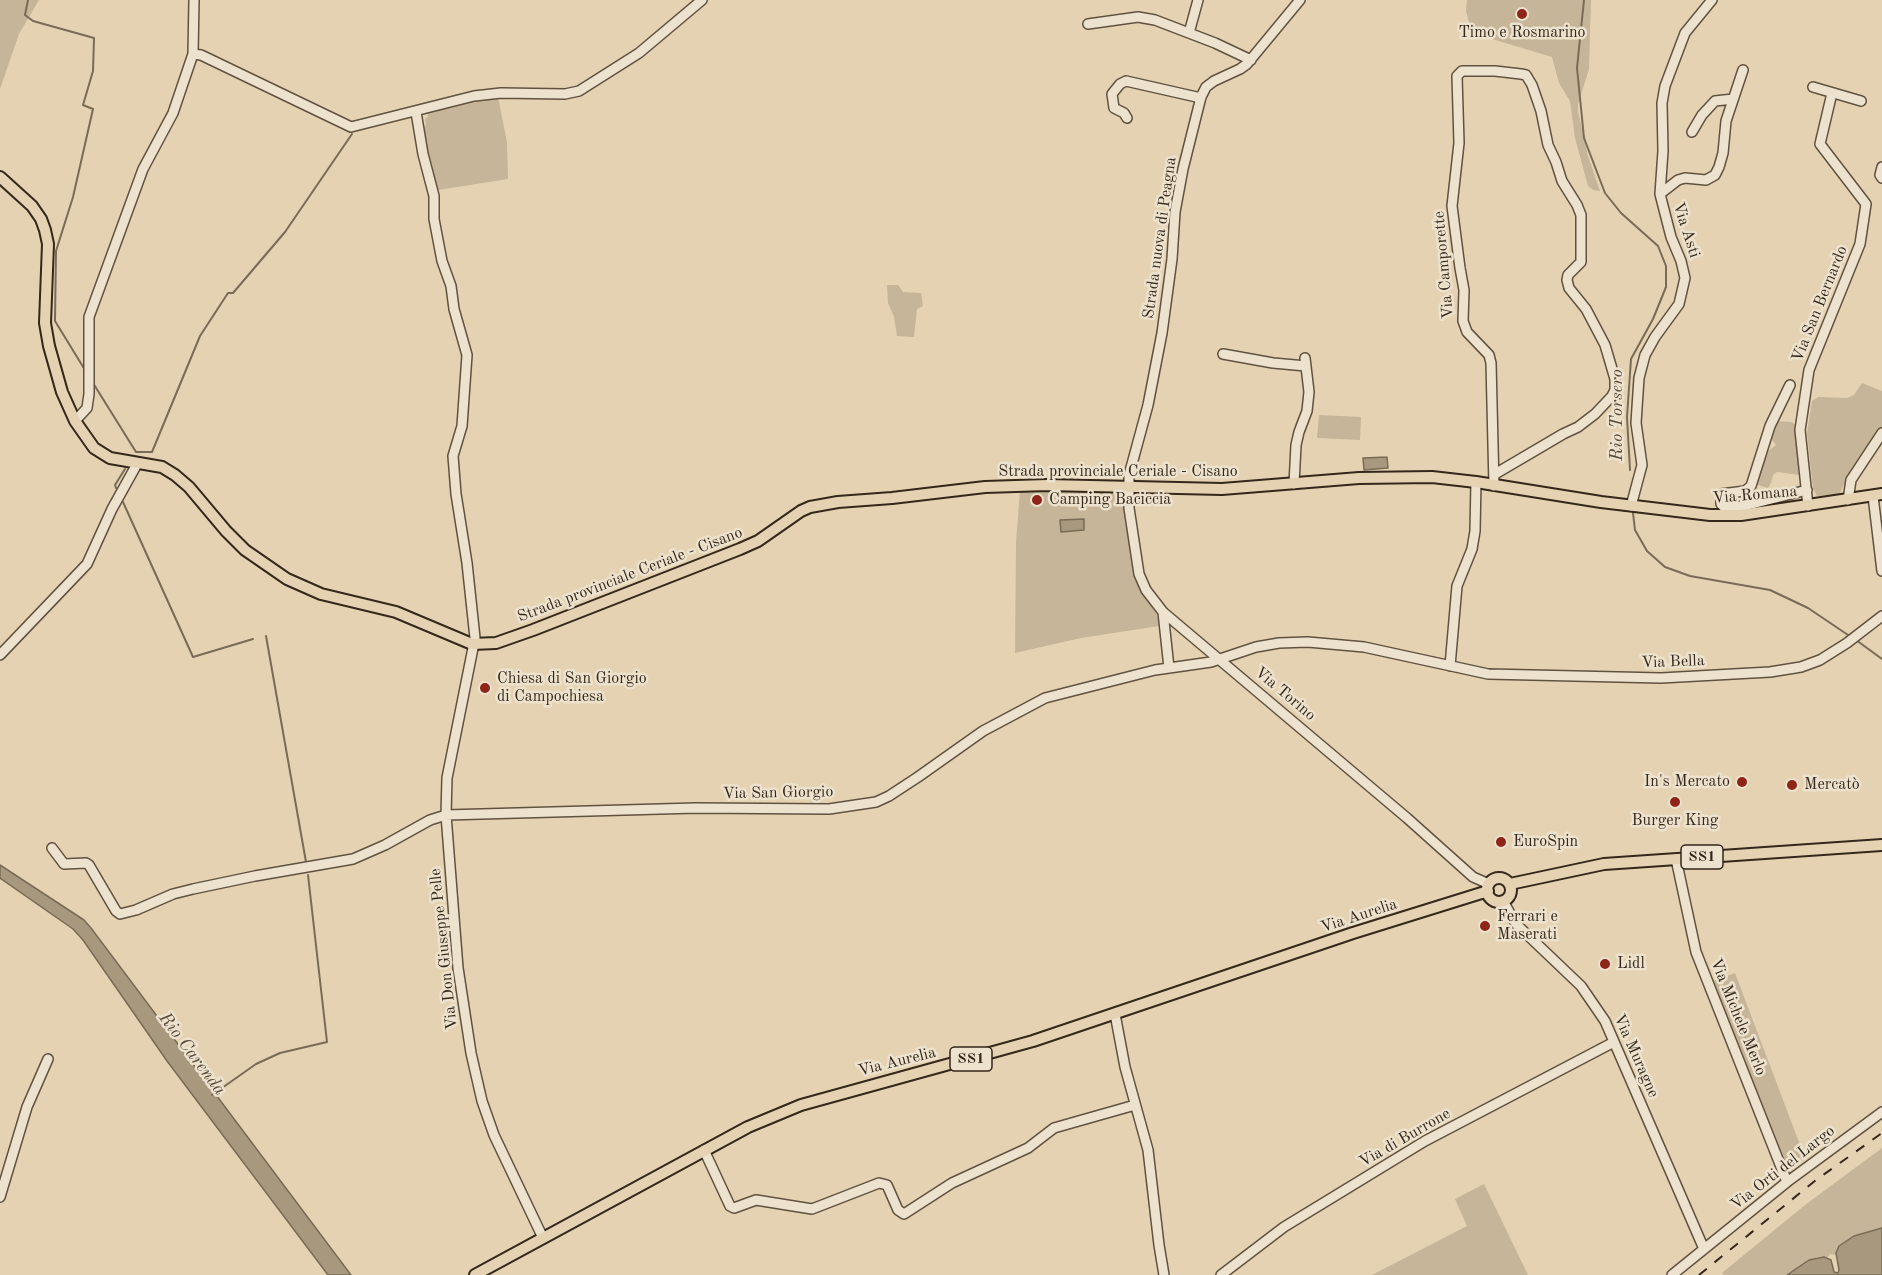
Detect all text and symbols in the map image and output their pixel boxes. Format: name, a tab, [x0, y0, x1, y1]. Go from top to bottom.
marker: Timo e Rosmarino	[1515, 7, 1529, 21]
place label: Timo e Rosmarino	[1458, 23, 1586, 43]
street label: Strada nuova di Peagna	[1139, 156, 1181, 320]
street label: Via Asti	[1668, 200, 1704, 260]
street label: Via Camporette	[1430, 210, 1458, 320]
street label: Via San Bernardo	[1788, 243, 1852, 365]
water label: Rio Torsero	[1606, 369, 1628, 461]
street label: Strada provinciale Ceriale - Cisano	[998, 462, 1238, 482]
street label: Via Romana	[1712, 482, 1798, 508]
place label: Camping Baciccia	[1049, 490, 1171, 510]
marker: Camping Baciccia	[1030, 493, 1044, 507]
street label: Strada provinciale Ceriale - Cisano	[515, 523, 745, 627]
street label: Via Bella	[1641, 651, 1705, 673]
street label: Via Torino	[1250, 663, 1320, 725]
place label: Chiesa di San Giorgio di Campochiesa	[497, 669, 647, 707]
marker: Chiesa di San Giorgio di Campochiesa	[478, 681, 492, 695]
place label: In's Mercato	[1644, 772, 1730, 792]
marker: In's Mercato	[1735, 775, 1749, 789]
place label: Mercatò	[1804, 775, 1860, 795]
marker: Mercatò	[1785, 778, 1799, 792]
street label: Via San Giorgio	[723, 782, 833, 804]
marker: Burger King	[1668, 795, 1682, 809]
place label: Burger King	[1632, 811, 1718, 831]
place label: EuroSpin	[1513, 832, 1578, 852]
marker: EuroSpin	[1494, 835, 1508, 849]
road number: SS1	[1681, 845, 1723, 869]
street label: Via Don Giuseppe Pelle	[426, 867, 462, 1031]
street label: Via Aurelia	[1318, 895, 1400, 937]
place label: Ferrari e Maserati	[1497, 907, 1558, 945]
marker: Ferrari e Maserati	[1478, 919, 1492, 933]
place label: Lidl	[1617, 954, 1645, 974]
street label: Via Michele Merlo	[1706, 956, 1770, 1078]
marker: Lidl	[1598, 957, 1612, 971]
water label: Rio Carenda	[154, 1008, 230, 1100]
street label: Via Muragne	[1609, 1011, 1663, 1101]
street label: Via Aurelia	[856, 1043, 938, 1081]
road number: SS1	[950, 1047, 992, 1071]
street label: Via di Burrone	[1356, 1104, 1454, 1172]
street label: Via Orti del Largo	[1727, 1121, 1839, 1215]

